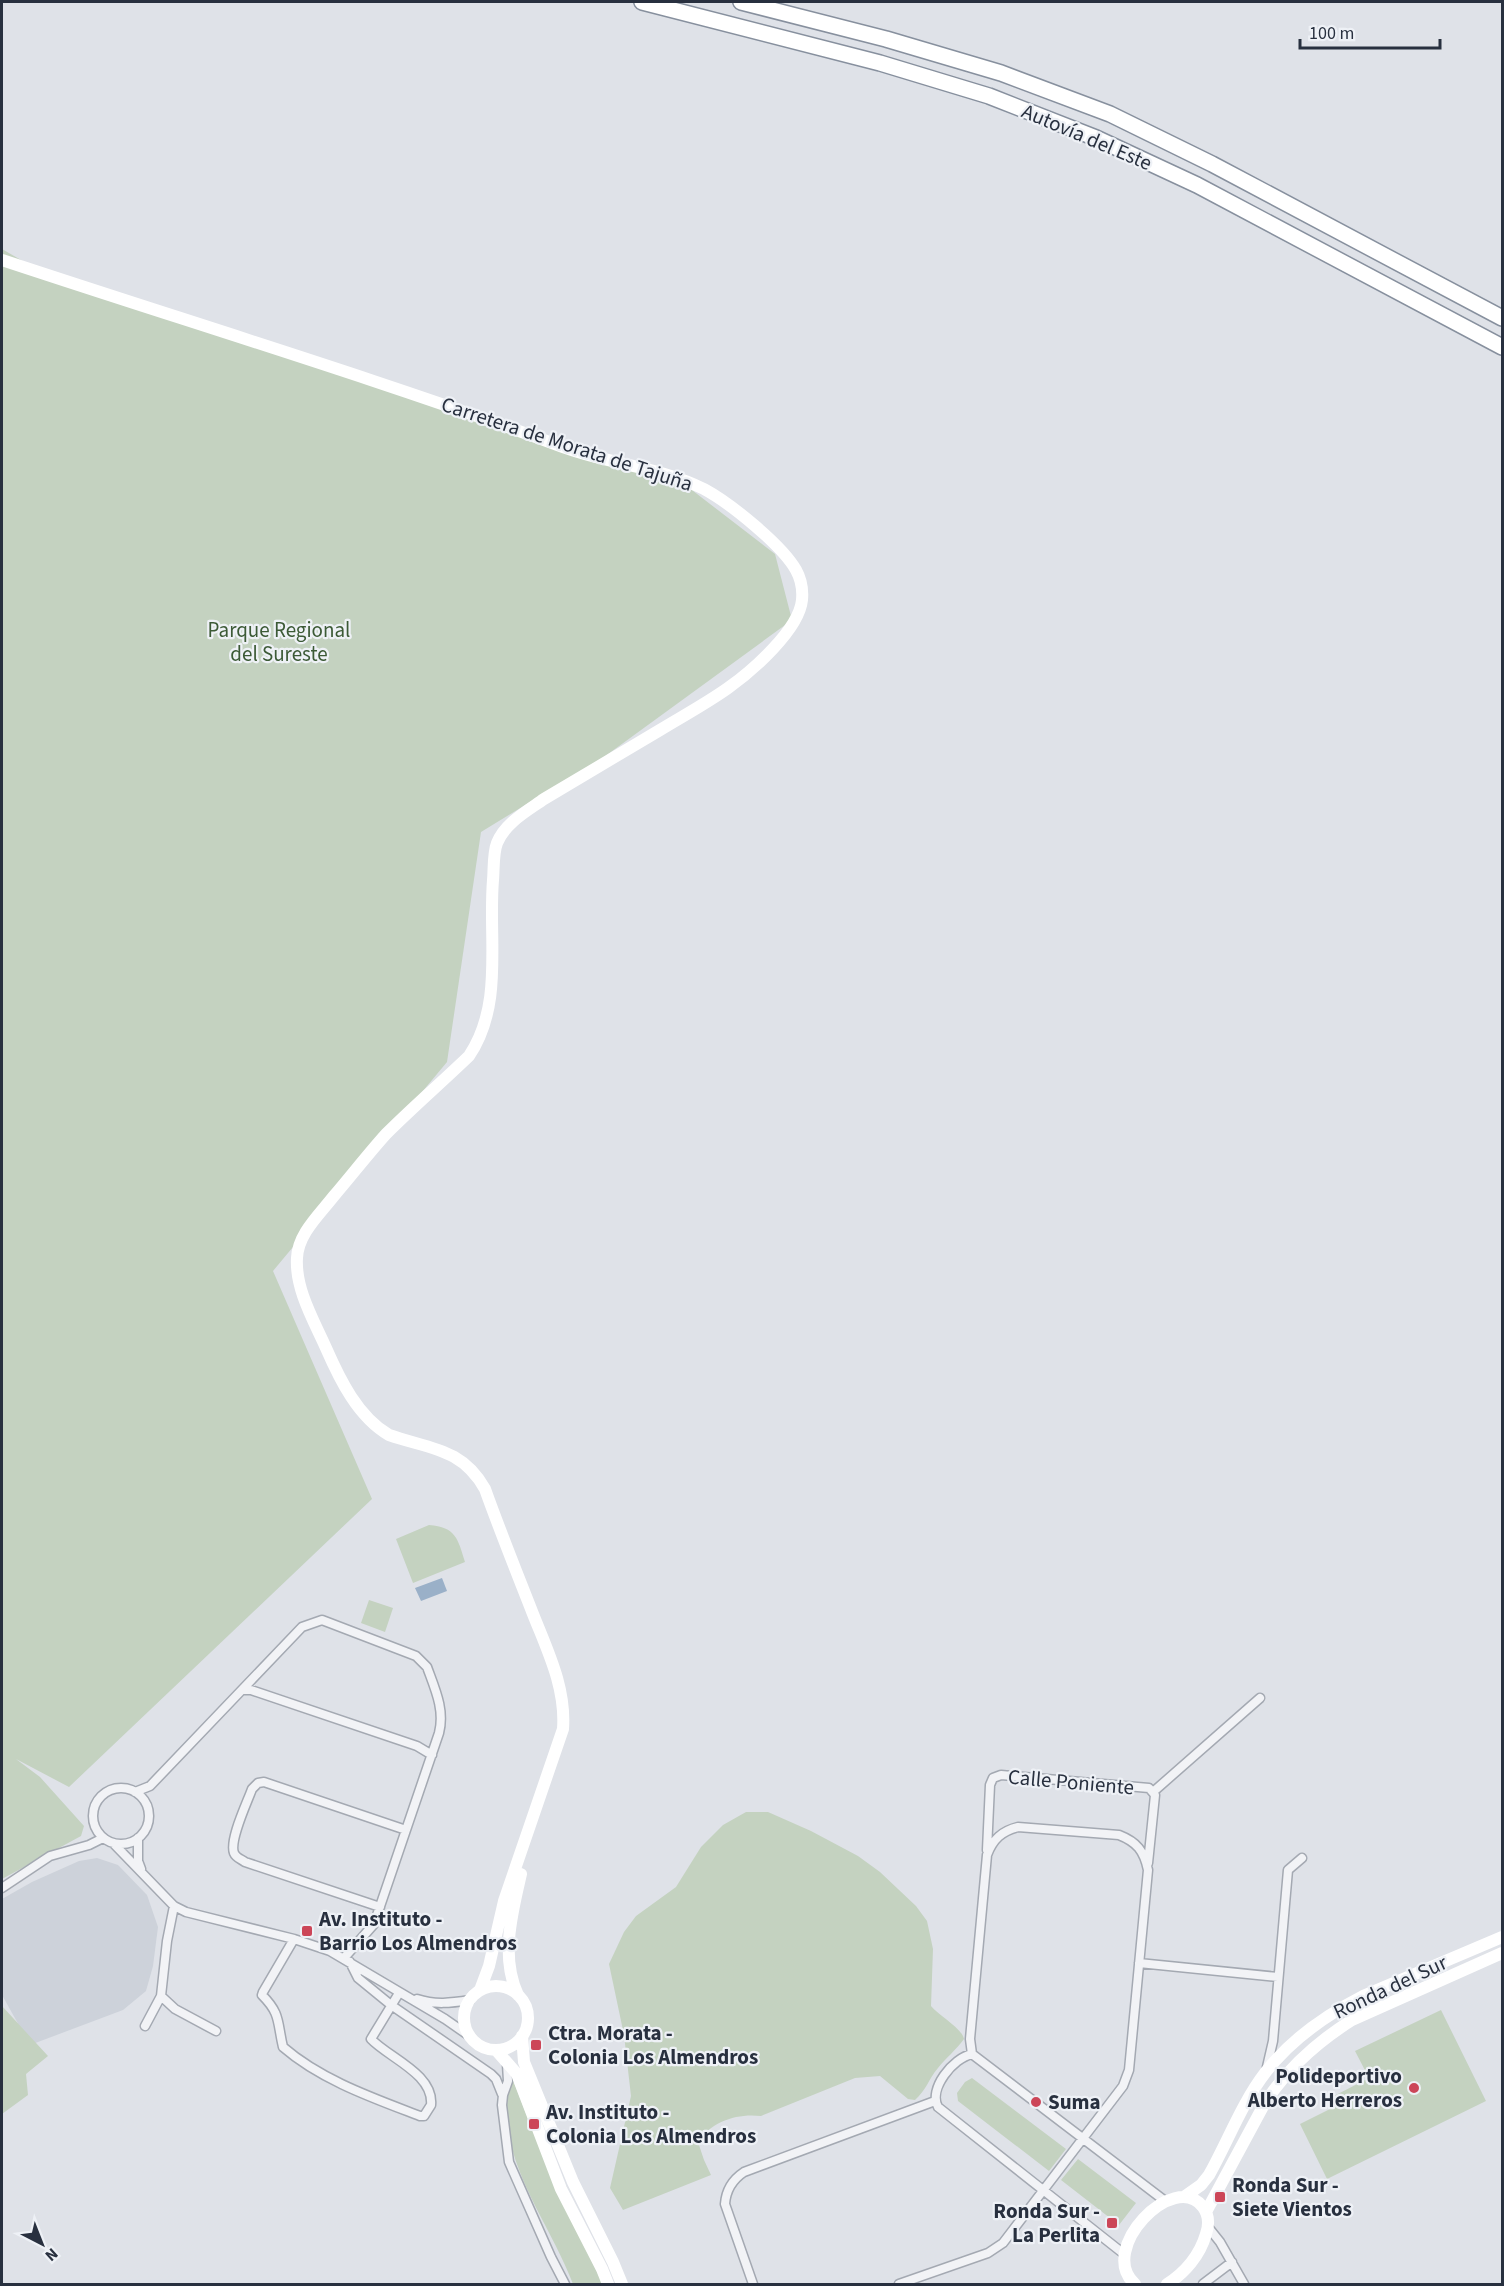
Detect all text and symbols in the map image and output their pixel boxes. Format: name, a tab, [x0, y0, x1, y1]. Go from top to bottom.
scale bar	[1300, 12, 1440, 50]
text: 100 m	[1309, 21, 1354, 46]
street label: Autovía del Este	[1017, 96, 1157, 178]
street label: Carretera de Morata de Tajuña	[437, 389, 697, 499]
park label: Parque Regional del Sureste	[208, 615, 350, 669]
street label: Calle Poniente	[1007, 1762, 1135, 1802]
place label: Av. Instituto - Barrio Los Almendros	[318, 1904, 517, 1958]
marker: Av. Instituto - Barrio Los Almendros	[300, 1924, 314, 1938]
street label: Ronda del Sur	[1328, 1947, 1453, 2027]
place label: Ctra. Morata - Colonia Los Almendros	[548, 2018, 758, 2072]
marker: Ctra. Morata - Colonia Los Almendros	[529, 2038, 543, 2052]
place label: Polideportivo Alberto Herreros	[1247, 2061, 1402, 2115]
marker: Polideportivo Alberto Herreros	[1407, 2081, 1421, 2095]
place label: Suma	[1048, 2087, 1101, 2117]
marker: Suma	[1029, 2095, 1043, 2109]
place label: Av. Instituto - Colonia Los Almendros	[545, 2097, 756, 2151]
marker: Av. Instituto - Colonia Los Almendros	[527, 2117, 541, 2131]
place label: Ronda Sur - Siete Vientos	[1232, 2170, 1352, 2224]
marker: Ronda Sur - Siete Vientos	[1213, 2190, 1227, 2204]
place label: Ronda Sur - La Perlita	[993, 2196, 1100, 2250]
north arrow	[12, 2214, 72, 2274]
marker: Ronda Sur - La Perlita	[1105, 2216, 1119, 2230]
text: N	[40, 2243, 63, 2266]

